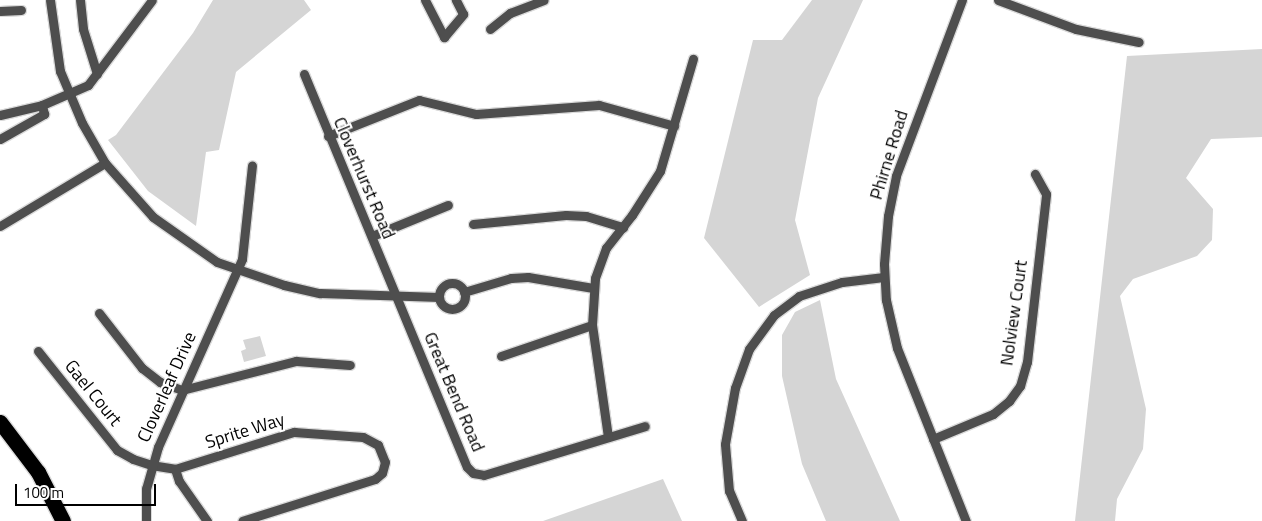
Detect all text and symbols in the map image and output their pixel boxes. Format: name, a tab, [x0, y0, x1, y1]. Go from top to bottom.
street label: Phirne Road	[865, 108, 913, 202]
street label: Cloverhurst Road	[329, 114, 399, 242]
street label: Nolview Court	[996, 259, 1032, 367]
street label: Cloverleaf Drive	[133, 328, 201, 446]
street label: Great Bend Road	[419, 329, 489, 455]
street label: Gael Court	[60, 356, 126, 430]
street label: Sprite Way	[203, 409, 287, 453]
scale bar	[18, 474, 159, 506]
text: 100 m	[23, 481, 64, 504]

